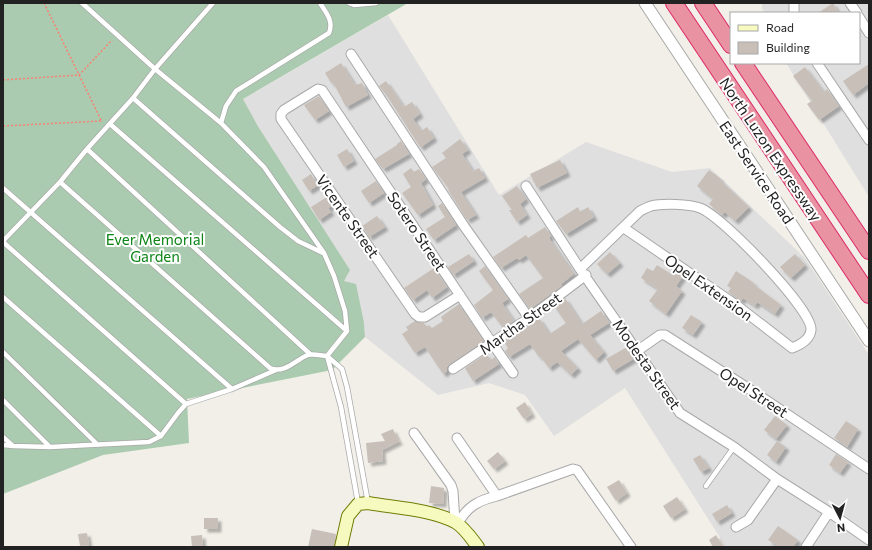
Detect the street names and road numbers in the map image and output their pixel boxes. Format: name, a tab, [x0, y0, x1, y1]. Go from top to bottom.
street label: North Luzon Expressway	[716, 74, 826, 224]
street label: East Service Road	[716, 117, 798, 227]
street label: Vicente Street	[313, 171, 383, 261]
street label: Sotero Street	[384, 188, 450, 274]
street label: Opel Extension	[661, 250, 757, 324]
street label: Martha Street	[476, 288, 564, 358]
street label: Modesta Street	[609, 315, 685, 413]
street label: Opel Street	[716, 363, 792, 421]

